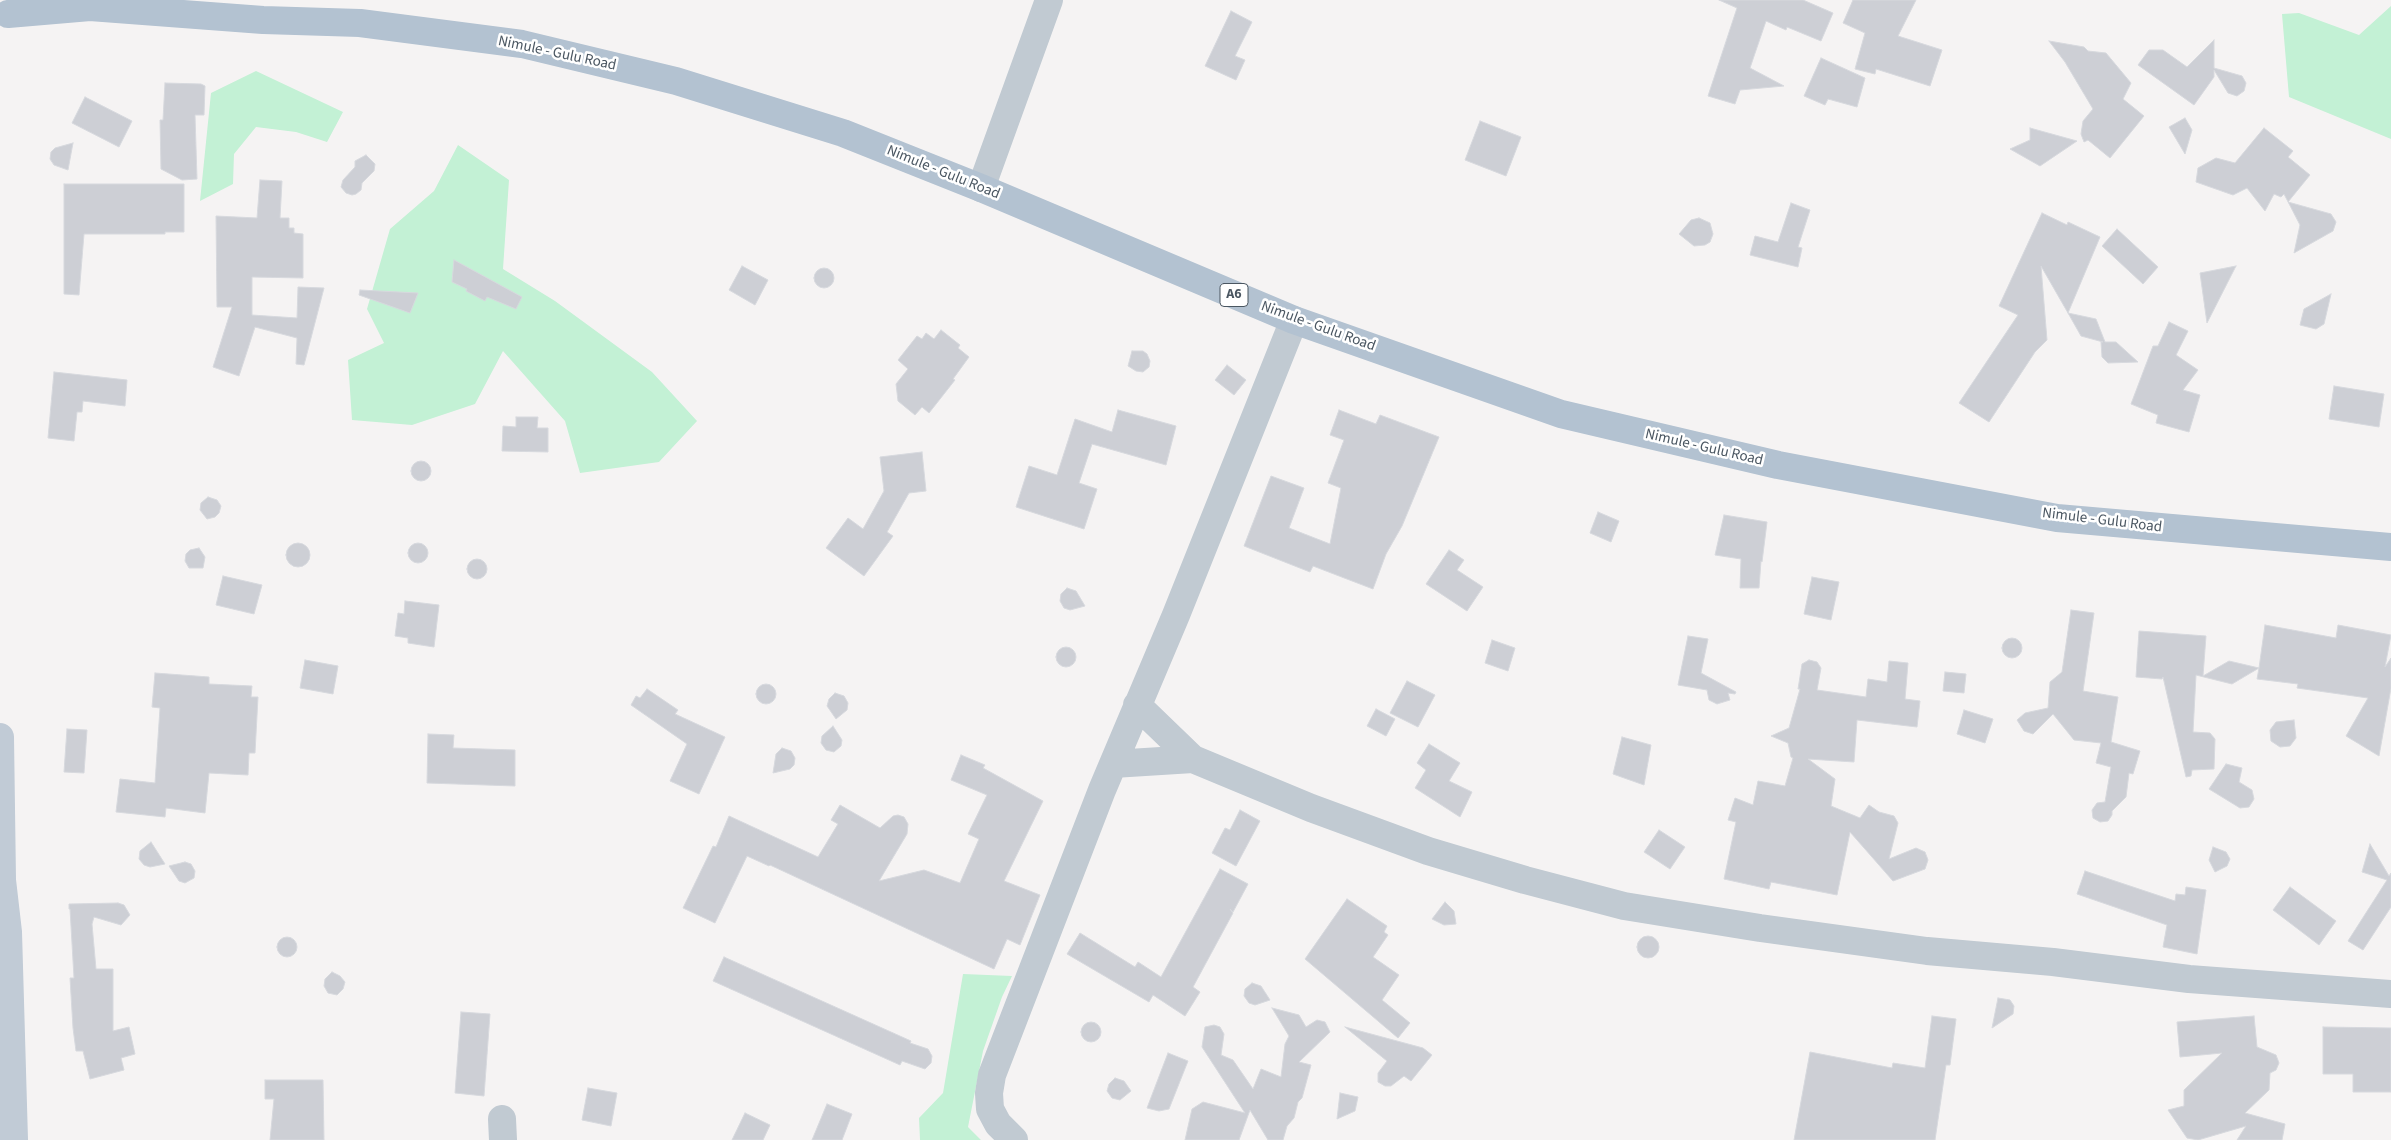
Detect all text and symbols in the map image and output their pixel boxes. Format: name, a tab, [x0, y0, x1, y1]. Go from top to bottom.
street label: Nimule - Gulu Road	[496, 33, 618, 75]
street label: Nimule - Gulu Road	[884, 142, 1002, 204]
road number: A6	[1220, 284, 1248, 306]
street label: Nimule - Gulu Road	[1258, 298, 1378, 356]
street label: Nimule - Gulu Road	[1643, 426, 1765, 470]
street label: Nimule - Gulu Road	[2041, 505, 2163, 537]

